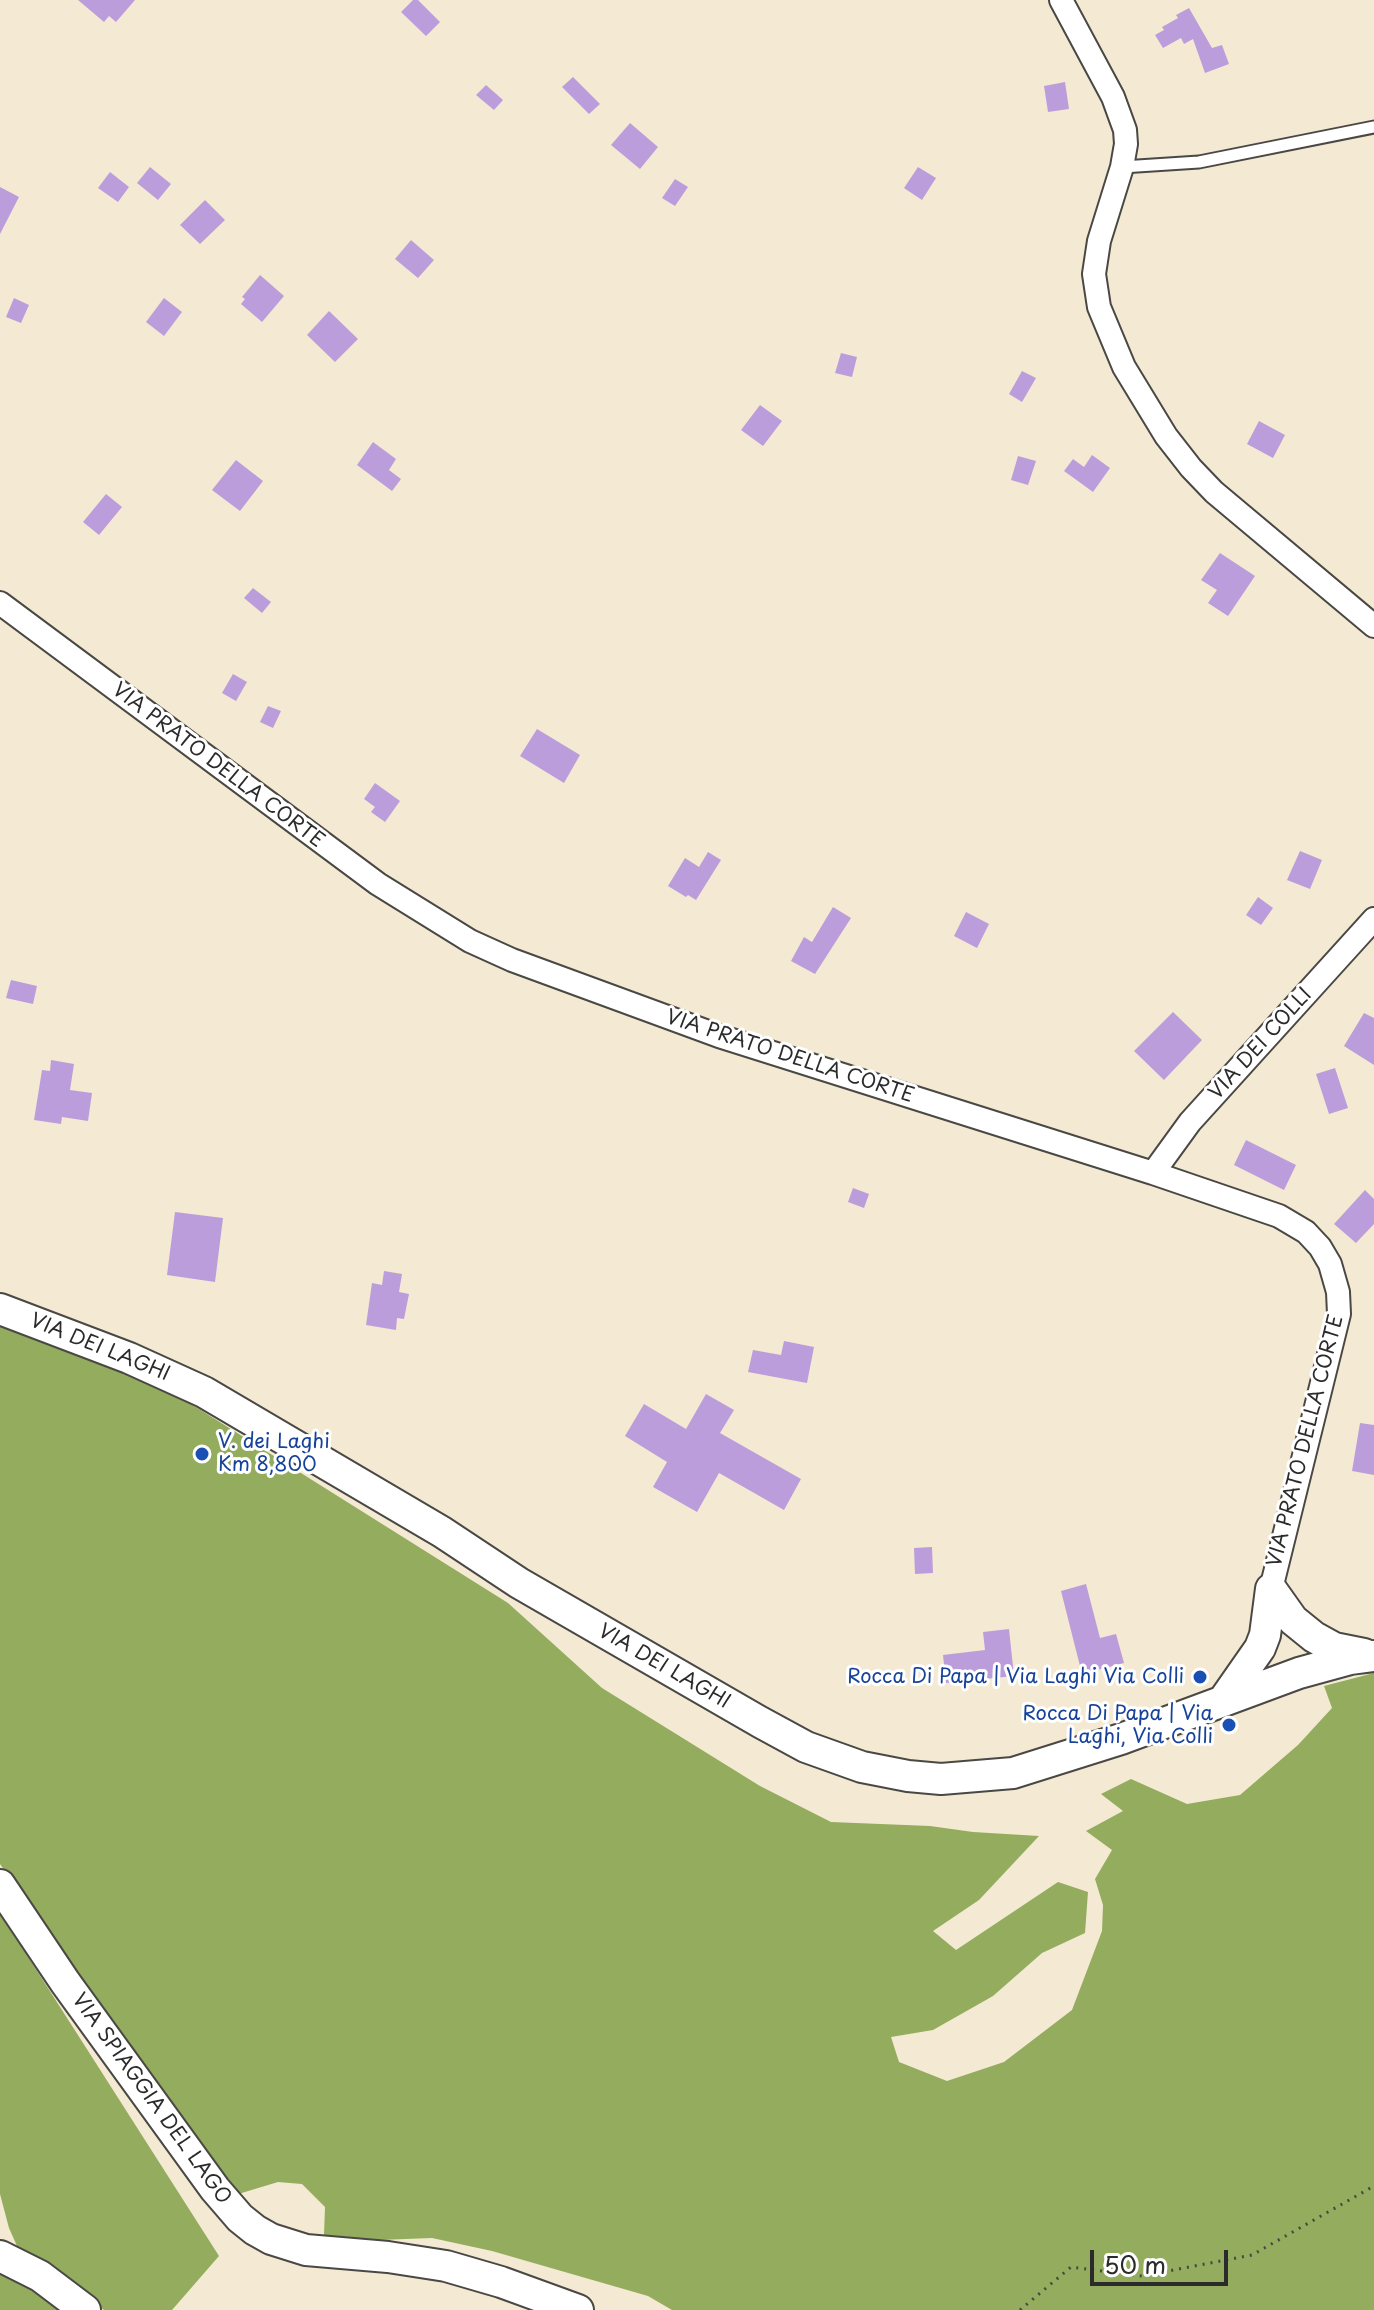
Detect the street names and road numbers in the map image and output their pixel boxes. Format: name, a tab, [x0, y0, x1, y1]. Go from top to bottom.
street label: VIA PRATO DELLA CORTE	[107, 678, 329, 854]
street label: VIA DEI COLLI	[1205, 983, 1317, 1105]
street label: VIA PRATO DELLA CORTE	[663, 1006, 917, 1108]
street label: VIA DEI LAGHI	[27, 1309, 173, 1387]
street label: VIA PRATO DELLA CORTE	[1263, 1312, 1349, 1570]
street label: VIA DEI LAGHI	[594, 1619, 734, 1715]
street label: VIA SPIAGGIA DEL LAGO	[66, 1989, 236, 2209]

